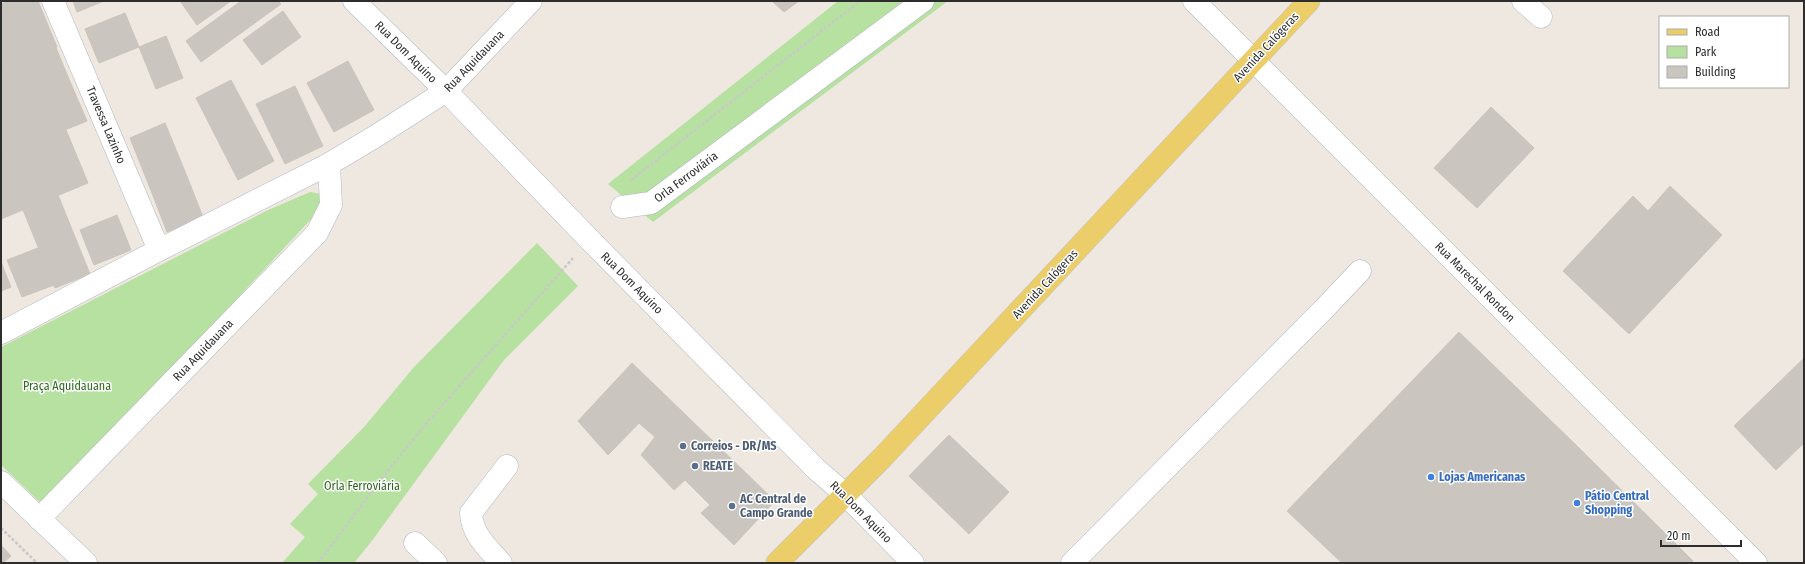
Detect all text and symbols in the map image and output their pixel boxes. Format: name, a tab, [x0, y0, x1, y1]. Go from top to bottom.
street label: Avenida Calógeras	[1230, 10, 1302, 84]
legend	[1659, 16, 1789, 88]
street label: Rua Dom Aquino	[372, 18, 440, 86]
text: Road	[1695, 25, 1720, 39]
street label: Rua Aquidauana	[441, 27, 507, 95]
text: Park	[1695, 45, 1717, 59]
text: Building	[1695, 65, 1736, 79]
street label: Travessa Lazinho	[83, 84, 129, 166]
street label: Orla Ferroviária	[651, 148, 721, 205]
street label: Rua Marechal Rondon	[1432, 239, 1518, 325]
street label: Avenida Calógeras	[1009, 247, 1081, 321]
street label: Rua Dom Aquino	[598, 249, 666, 317]
street label: Rua Aquidauana	[170, 316, 236, 384]
park label: Praça Aquidauana	[23, 379, 111, 393]
place label: Correios - DR/MS	[691, 439, 776, 453]
marker: Correios - DR/MS	[678, 441, 688, 451]
place label: REATE	[703, 459, 733, 473]
marker: REATE	[690, 461, 700, 471]
place label: Lojas Americanas	[1439, 470, 1526, 484]
marker: Lojas Americanas	[1426, 472, 1436, 482]
street label: Rua Dom Aquino	[827, 478, 895, 546]
park label: Orla Ferroviária	[324, 479, 400, 493]
place label: Pátio Central Shopping	[1585, 489, 1650, 517]
place label: AC Central de Campo Grande	[739, 492, 813, 520]
marker: Pátio Central Shopping	[1572, 498, 1582, 508]
marker: AC Central de Campo Grande	[727, 501, 737, 511]
scale bar	[1661, 522, 1741, 548]
text: 20 m	[1667, 529, 1691, 543]

